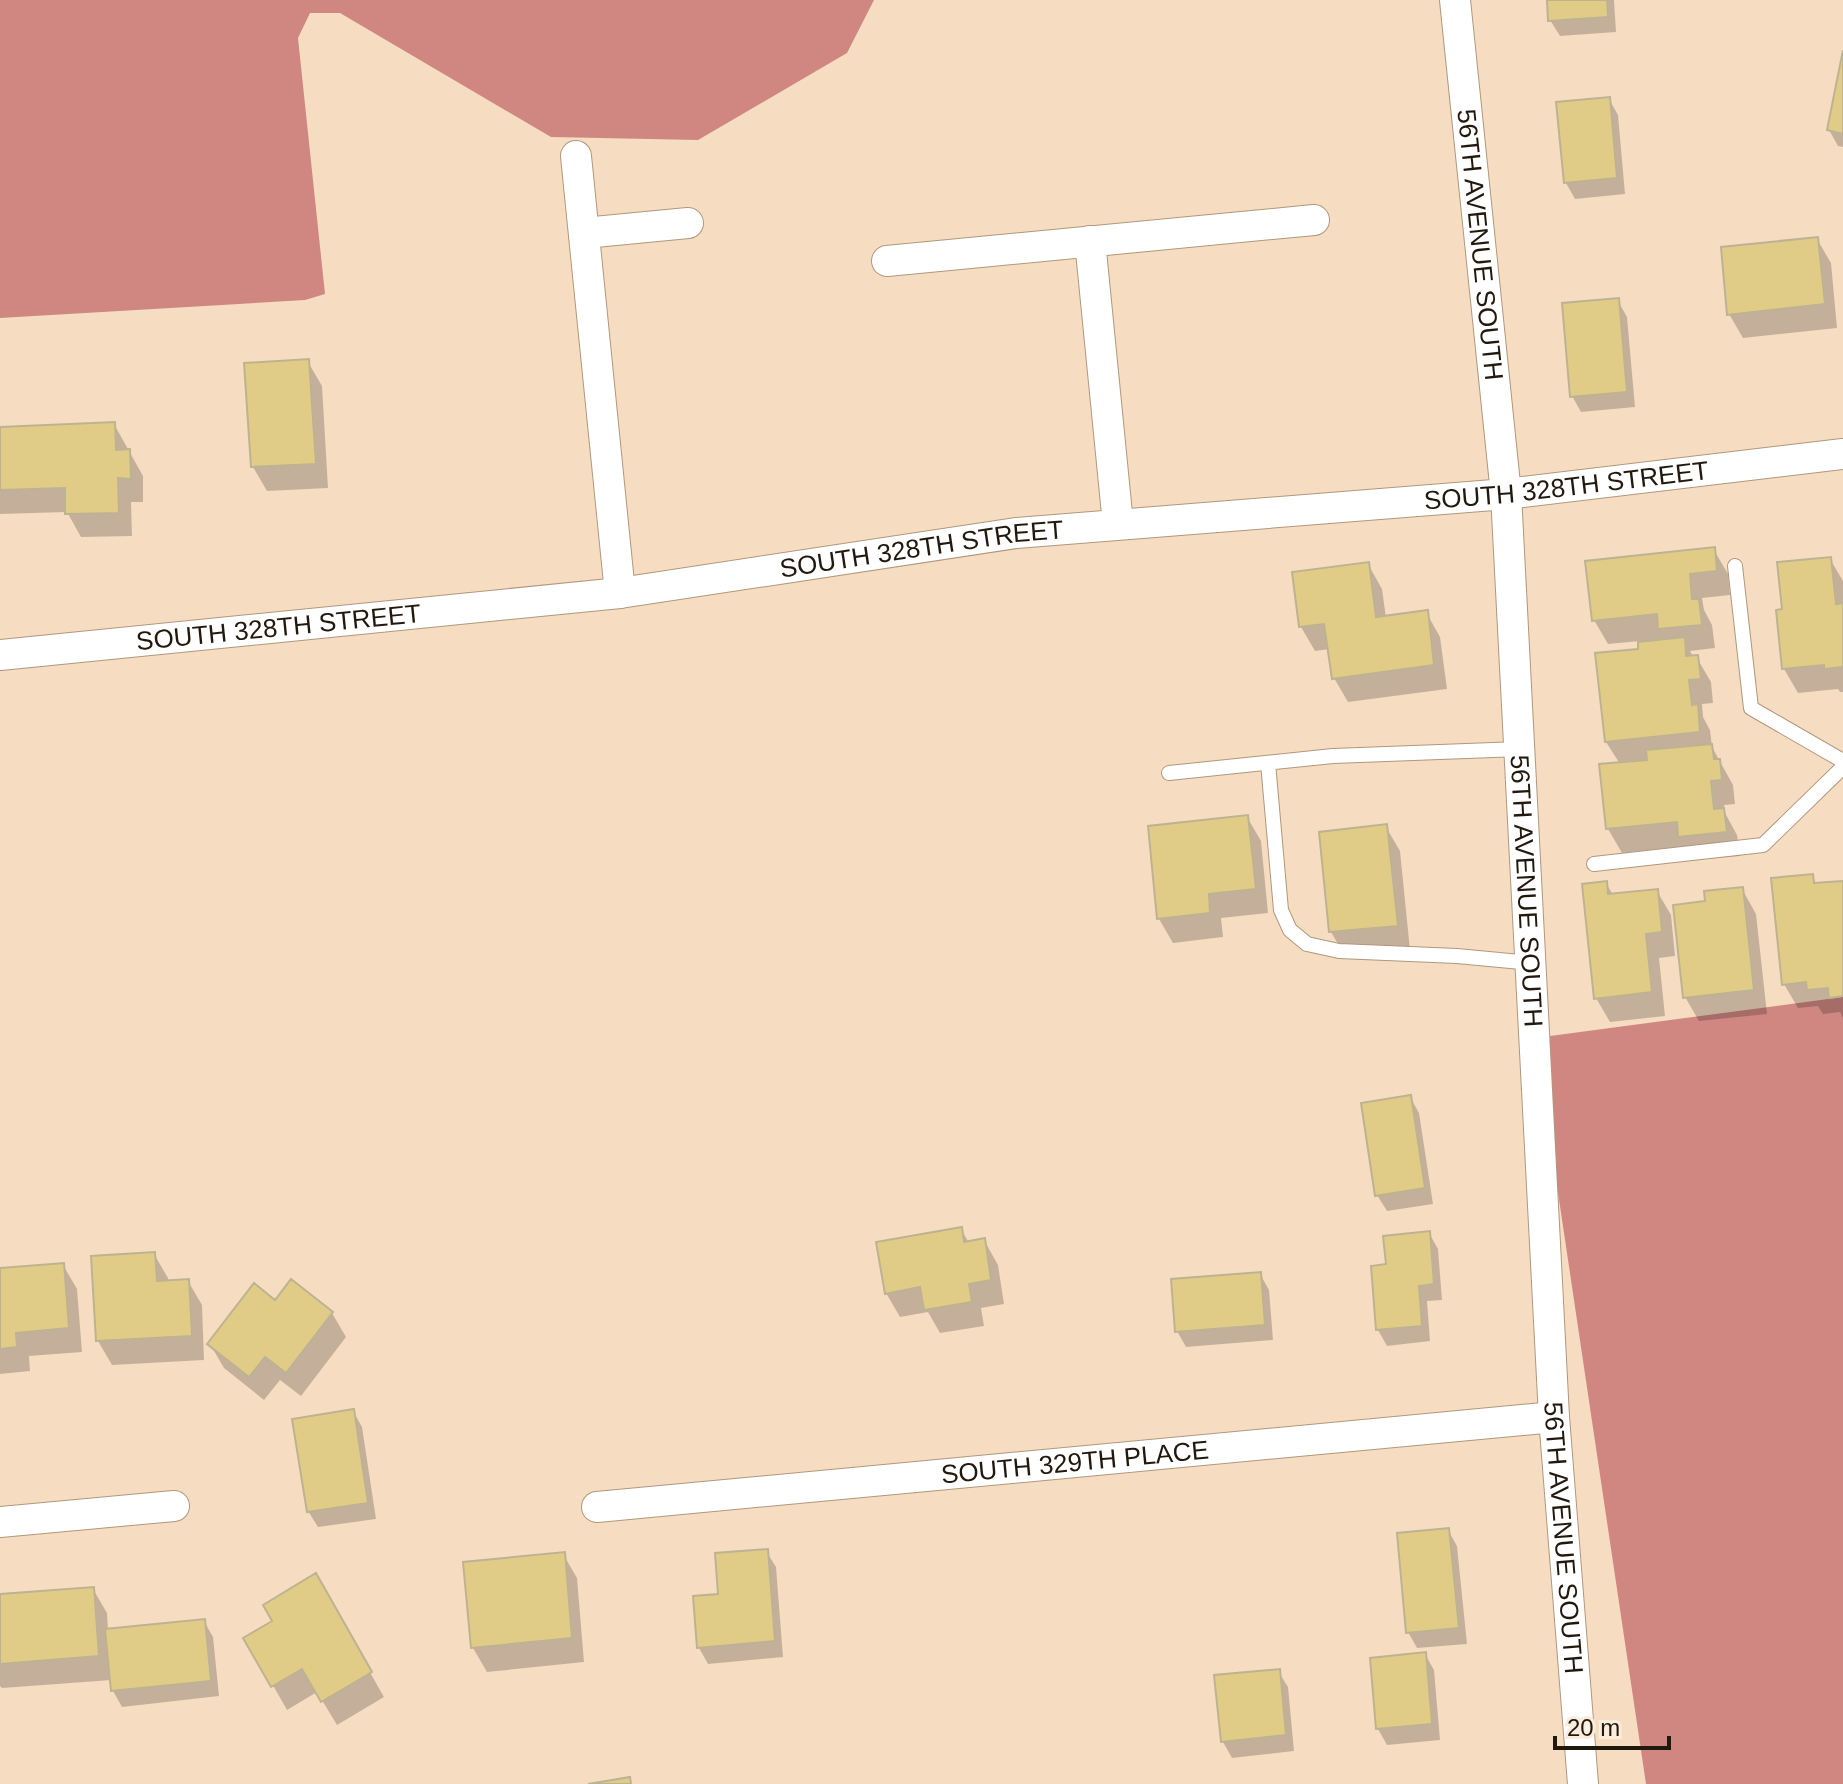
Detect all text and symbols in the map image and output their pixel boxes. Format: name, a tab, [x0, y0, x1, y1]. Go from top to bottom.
street label: 56TH AVENUE SOUTH	[1451, 108, 1509, 382]
street label: SOUTH 328TH STREET	[1423, 455, 1710, 515]
street label: SOUTH 328TH STREET	[778, 514, 1065, 584]
street label: SOUTH 328TH STREET	[135, 598, 423, 656]
street label: 56TH AVENUE SOUTH	[1505, 754, 1549, 1028]
street label: 56TH AVENUE SOUTH	[1538, 1401, 1589, 1675]
street label: SOUTH 329TH PLACE	[940, 1435, 1210, 1490]
scale bar	[1555, 1700, 1669, 1750]
text: 20 m	[1567, 1714, 1620, 1741]

